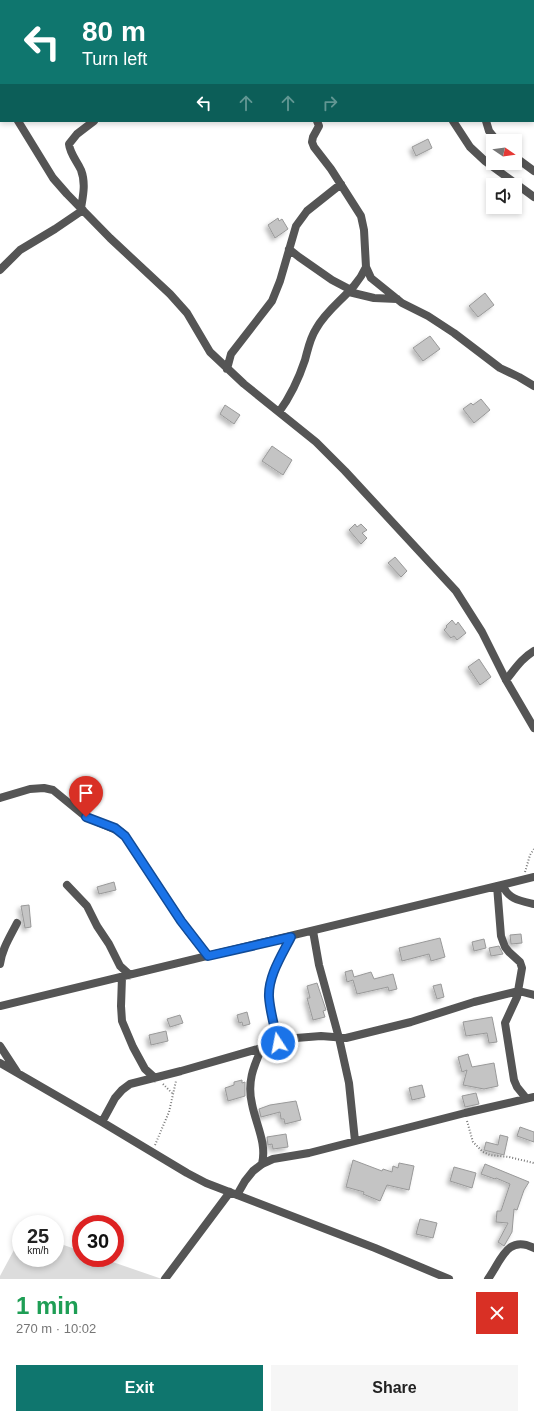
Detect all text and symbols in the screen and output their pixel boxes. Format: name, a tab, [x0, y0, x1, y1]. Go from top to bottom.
icon: left	[16, 16, 68, 68]
text: 80 m	[82, 16, 146, 47]
text: Turn left	[82, 49, 147, 69]
icon: left	[193, 92, 215, 114]
icon: ahead	[235, 92, 257, 114]
icon: ahead	[277, 92, 299, 114]
icon: right	[319, 92, 341, 114]
north arrow	[486, 134, 522, 170]
map controls	[486, 134, 522, 214]
button: sound	[486, 178, 522, 214]
pin	[69, 776, 103, 817]
icon: arrive	[75, 782, 97, 804]
position arrow	[257, 1022, 299, 1064]
speed limit sign: 30	[72, 1215, 124, 1267]
text: 25	[27, 1225, 49, 1247]
text: km/h	[27, 1245, 49, 1256]
text: 1 min	[16, 1292, 79, 1319]
button: close	[476, 1292, 518, 1334]
text: 270 m · 10:02	[16, 1321, 96, 1336]
button: Exit	[16, 1365, 263, 1411]
button: Share	[271, 1365, 518, 1411]

